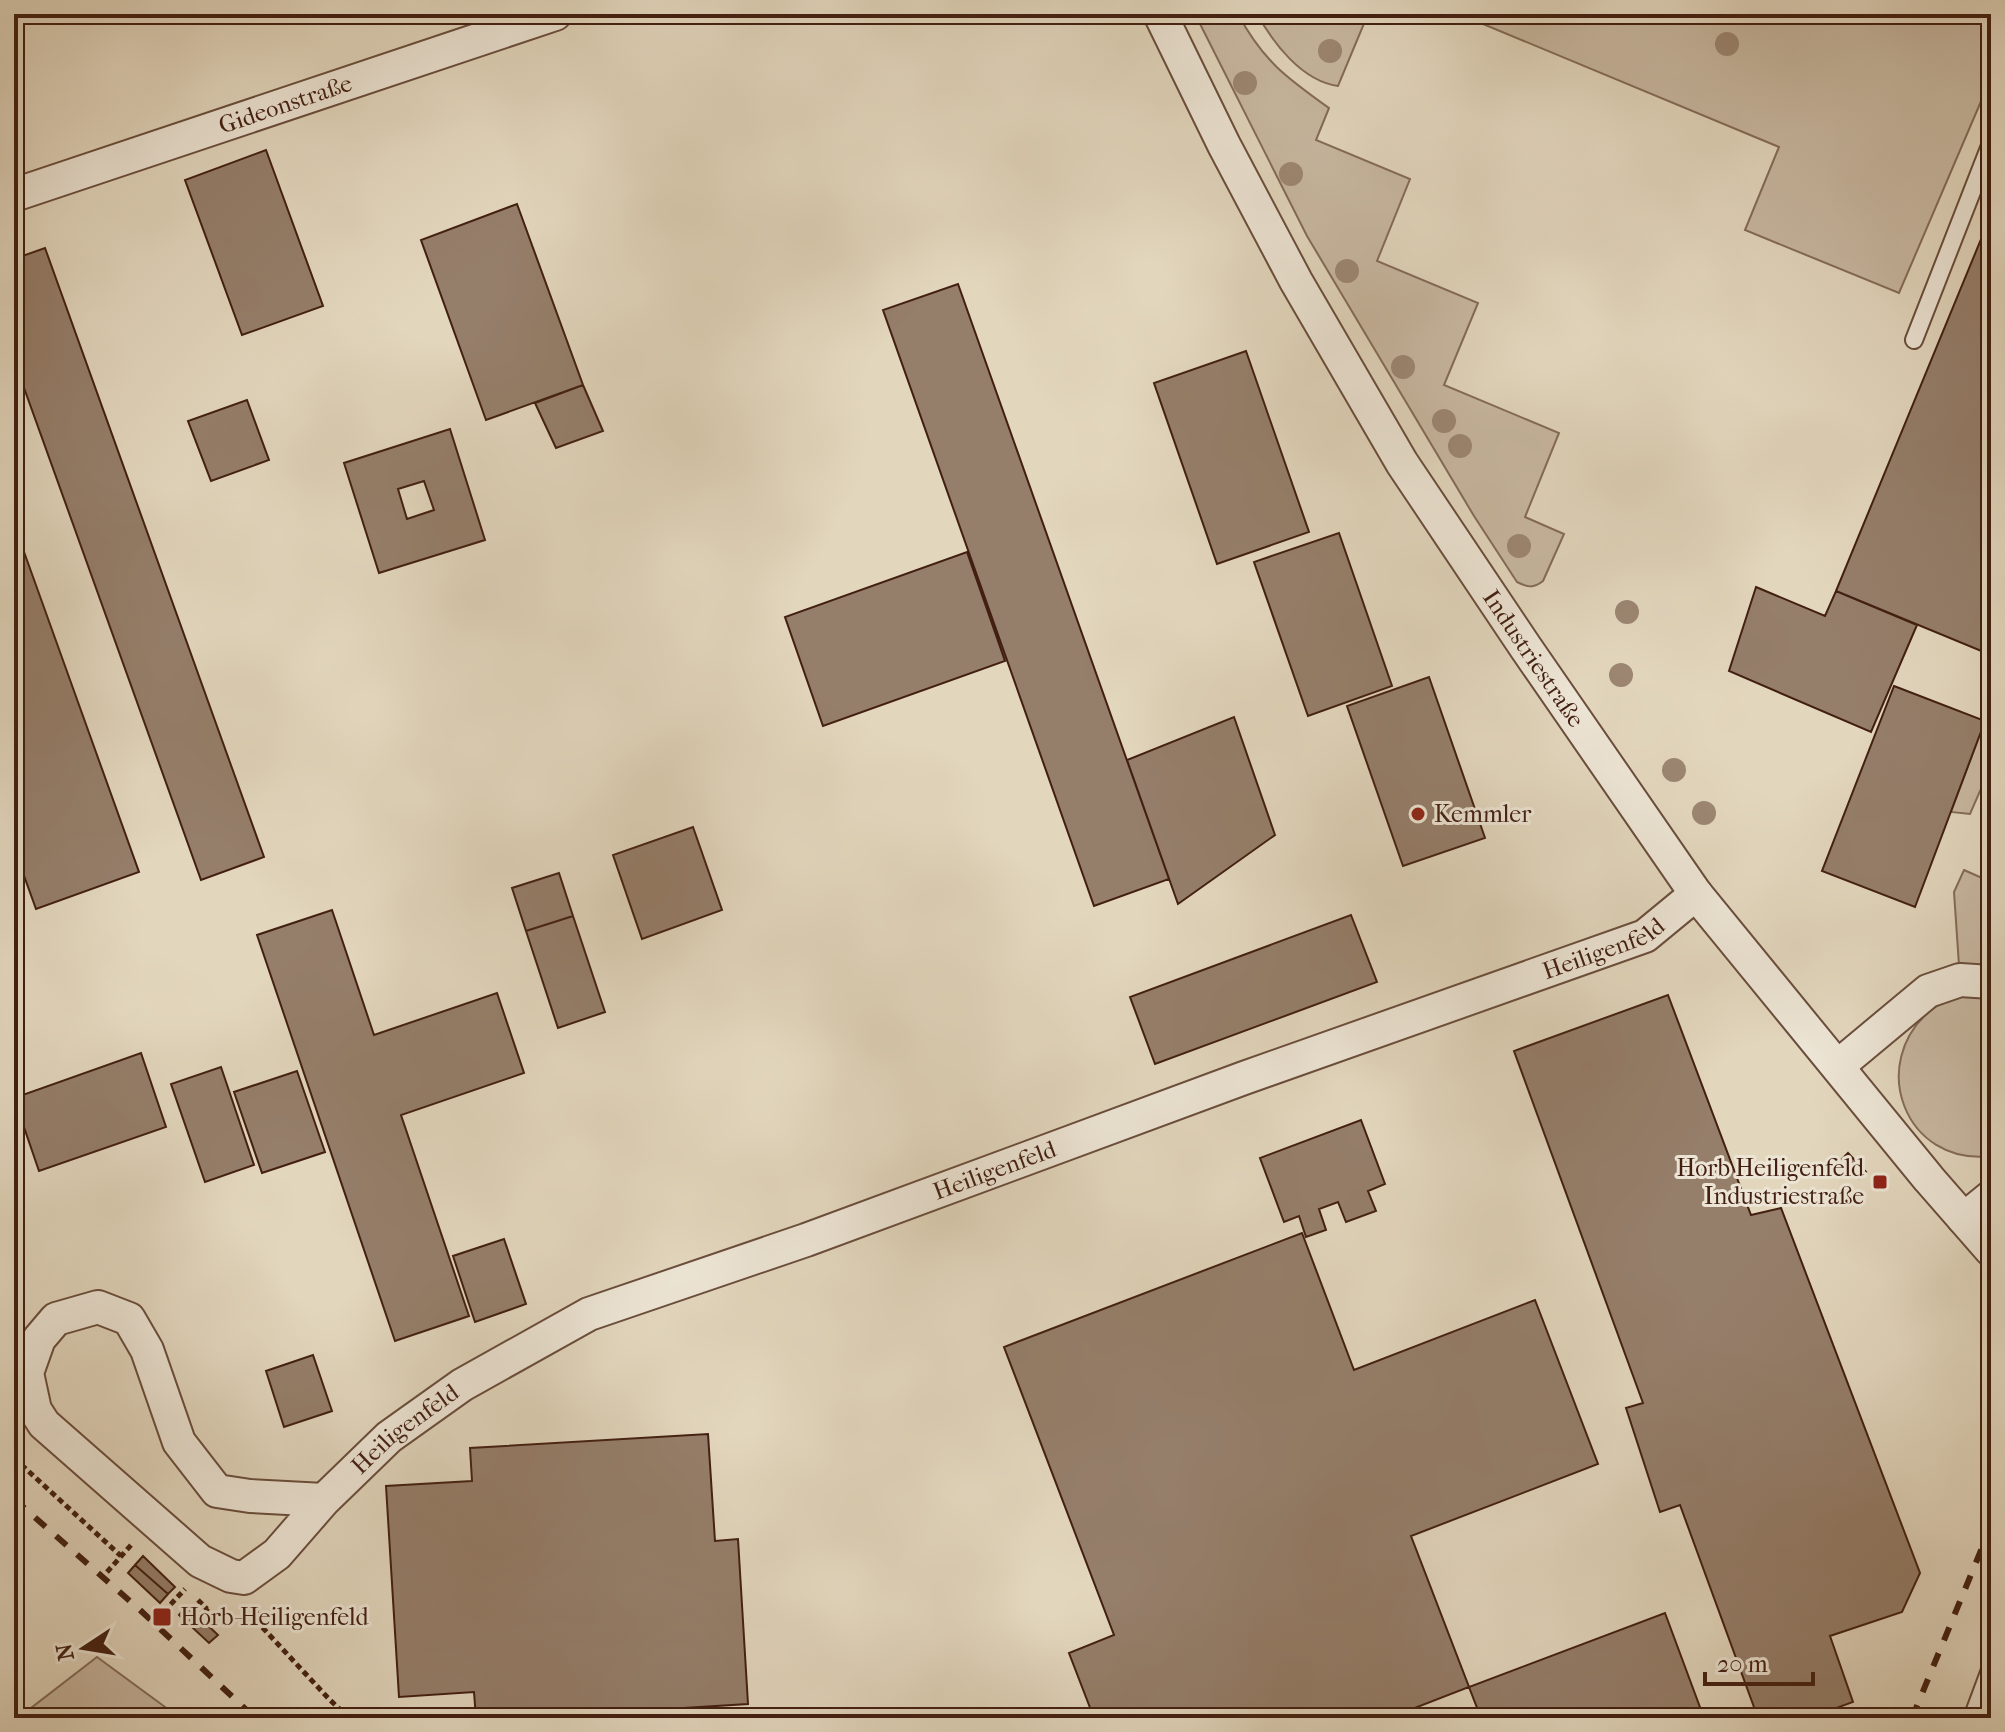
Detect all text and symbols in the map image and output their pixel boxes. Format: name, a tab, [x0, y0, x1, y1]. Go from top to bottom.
street label: Gideonstraße	[215, 69, 356, 140]
street label: Industriestraße	[1477, 585, 1590, 733]
place label: Kemmler	[1434, 800, 1532, 828]
marker: Kemmler	[1409, 805, 1427, 823]
street label: Heiligenfeld	[1539, 911, 1671, 985]
street label: Heiligenfeld	[929, 1134, 1061, 1206]
place label: Horb Heiligenfeld Industriestraße	[1677, 1154, 1865, 1210]
marker: Horb Heiligenfeld Industriestraße	[1871, 1173, 1889, 1191]
street label: Heiligenfeld	[345, 1378, 465, 1480]
place label: Horb-Heiligenfeld	[180, 1603, 369, 1631]
marker: Horb-Heiligenfeld	[151, 1606, 173, 1628]
north arrow	[44, 1608, 124, 1688]
scale bar	[1705, 1636, 1813, 1686]
text: N	[51, 1641, 80, 1663]
text: 20 m	[1717, 1650, 1768, 1678]

